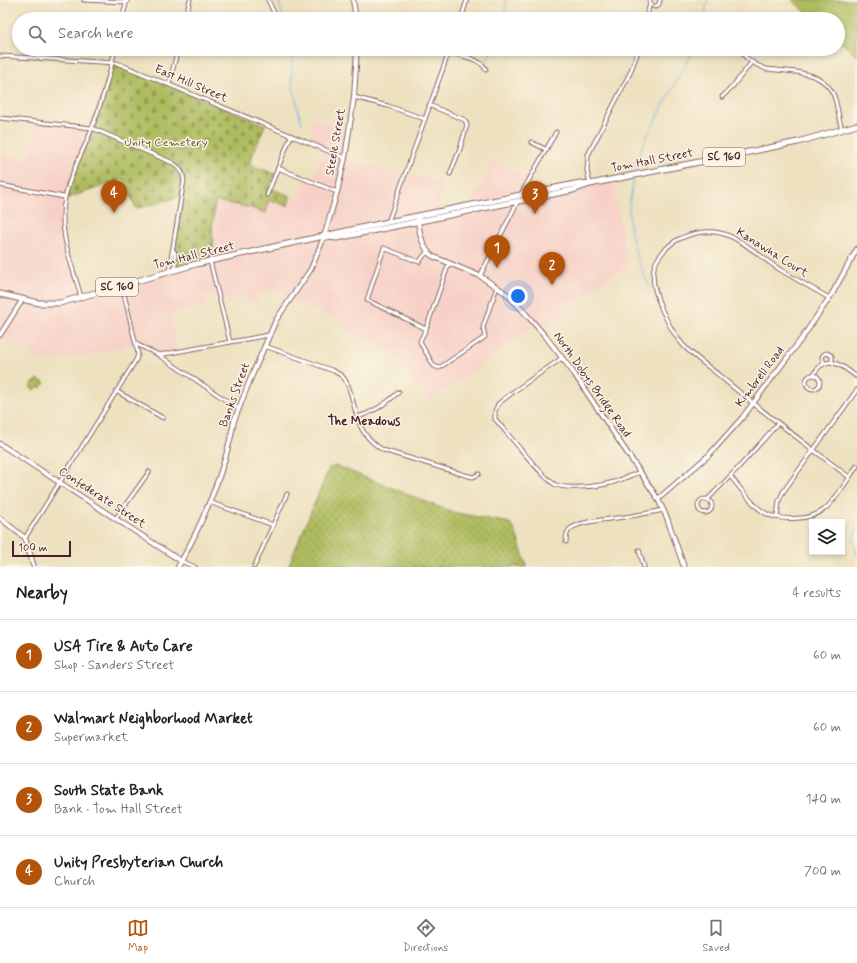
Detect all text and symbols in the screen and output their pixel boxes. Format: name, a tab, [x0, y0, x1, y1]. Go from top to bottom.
search box	[12, 12, 845, 56]
icon: search	[26, 23, 48, 45]
text: Search here	[58, 24, 134, 44]
street label: East Hill Street	[152, 61, 230, 107]
street label: Steele Street	[322, 107, 350, 177]
park label: Unity Cemetery	[124, 135, 208, 151]
street label: Tom Hall Street	[610, 145, 695, 177]
road number: SC 160	[703, 148, 745, 166]
pin: 4	[101, 180, 127, 213]
pin: 3	[522, 181, 548, 214]
street label: Kanawha Court	[733, 224, 811, 282]
pin: 1	[484, 235, 510, 268]
street label: Tom Hall Street	[152, 238, 237, 274]
pin: 2	[539, 252, 565, 285]
road number: SC 160	[96, 278, 138, 296]
your location	[508, 286, 528, 306]
street label: North Dobys Bridge Road	[549, 329, 634, 441]
street label: Kimbrell Road	[732, 343, 788, 411]
street label: Banks Street	[216, 360, 254, 429]
district label: The Meadows	[328, 413, 400, 430]
street label: Confederate Street	[55, 464, 149, 532]
map controls	[809, 519, 845, 555]
button: layers	[809, 519, 845, 555]
scale bar	[12, 539, 71, 558]
text: 100 m	[18, 541, 48, 555]
text: Nearby	[16, 582, 68, 604]
text: 4 results	[792, 585, 841, 602]
text: USA Tire & Auto Care	[54, 637, 193, 657]
text: 1	[26, 647, 32, 664]
text: 60 m	[813, 647, 841, 664]
text: Shop · Sanders Street	[54, 657, 174, 674]
text: Walmart Neighborhood Market	[54, 709, 253, 729]
text: 2	[26, 719, 32, 736]
text: 60 m	[813, 719, 841, 736]
text: Supermarket	[54, 729, 128, 746]
text: South State Bank	[54, 781, 164, 801]
text: 3	[26, 791, 32, 808]
text: 140 m	[806, 791, 841, 808]
text: Bank · Tom Hall Street	[54, 801, 183, 818]
text: Unity Presbyterian Church	[54, 853, 223, 873]
text: 4	[25, 863, 33, 880]
text: 700 m	[804, 863, 841, 880]
text: Church	[54, 873, 95, 890]
tab: Map	[127, 917, 149, 955]
tab: Directions	[403, 917, 448, 955]
tab: Saved	[702, 917, 730, 955]

